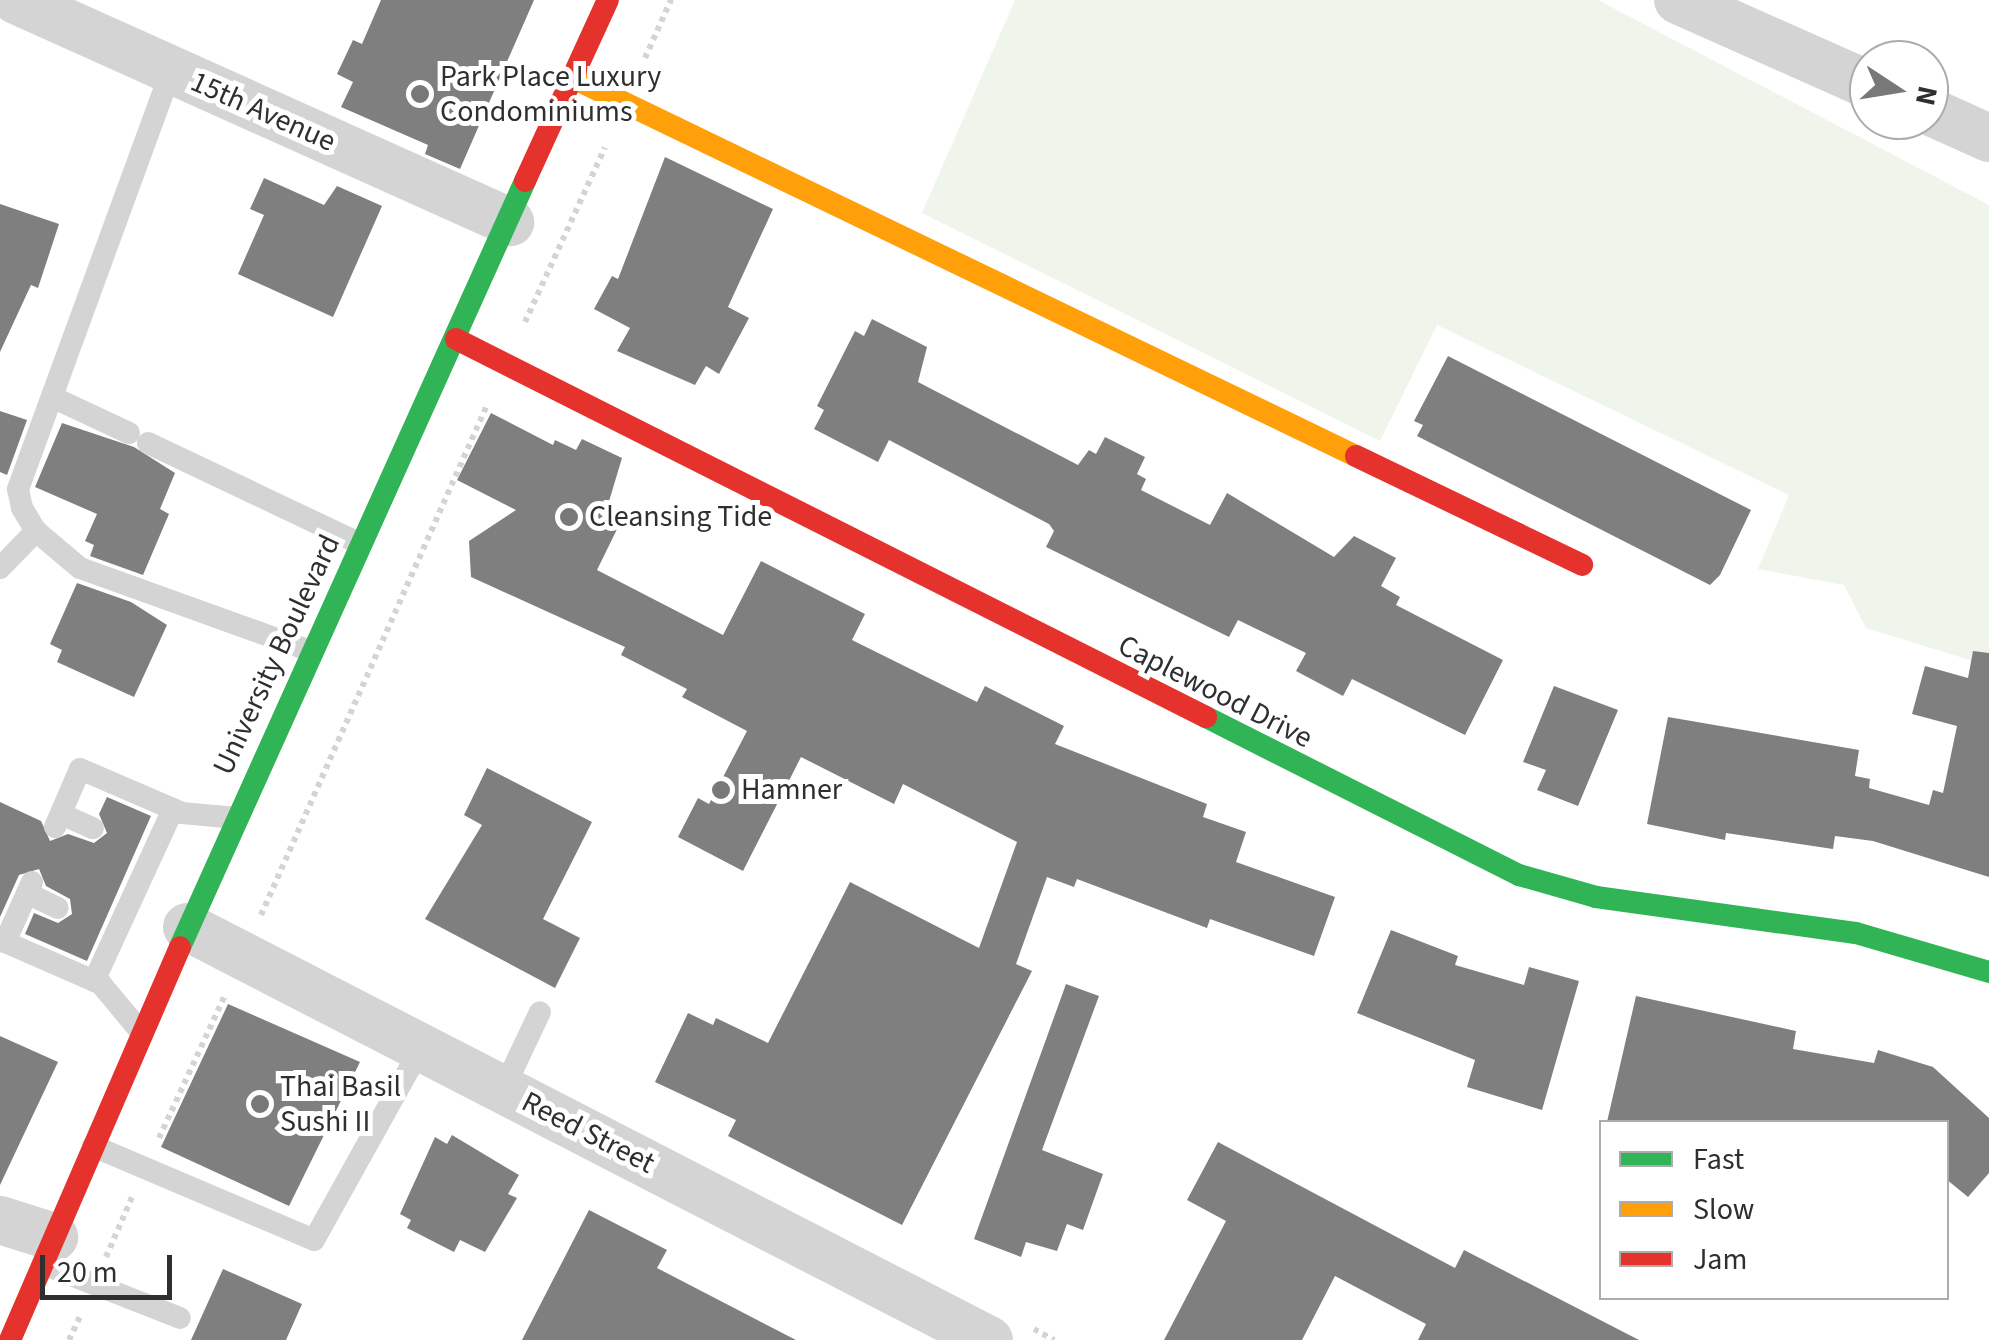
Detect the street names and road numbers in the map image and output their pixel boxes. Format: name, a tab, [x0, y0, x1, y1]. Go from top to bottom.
street label: 15th Avenue	[185, 64, 341, 160]
street label: University Boulevard	[206, 529, 348, 781]
street label: Caplewood Drive	[1112, 628, 1318, 756]
street label: Reed Street	[516, 1084, 660, 1182]

